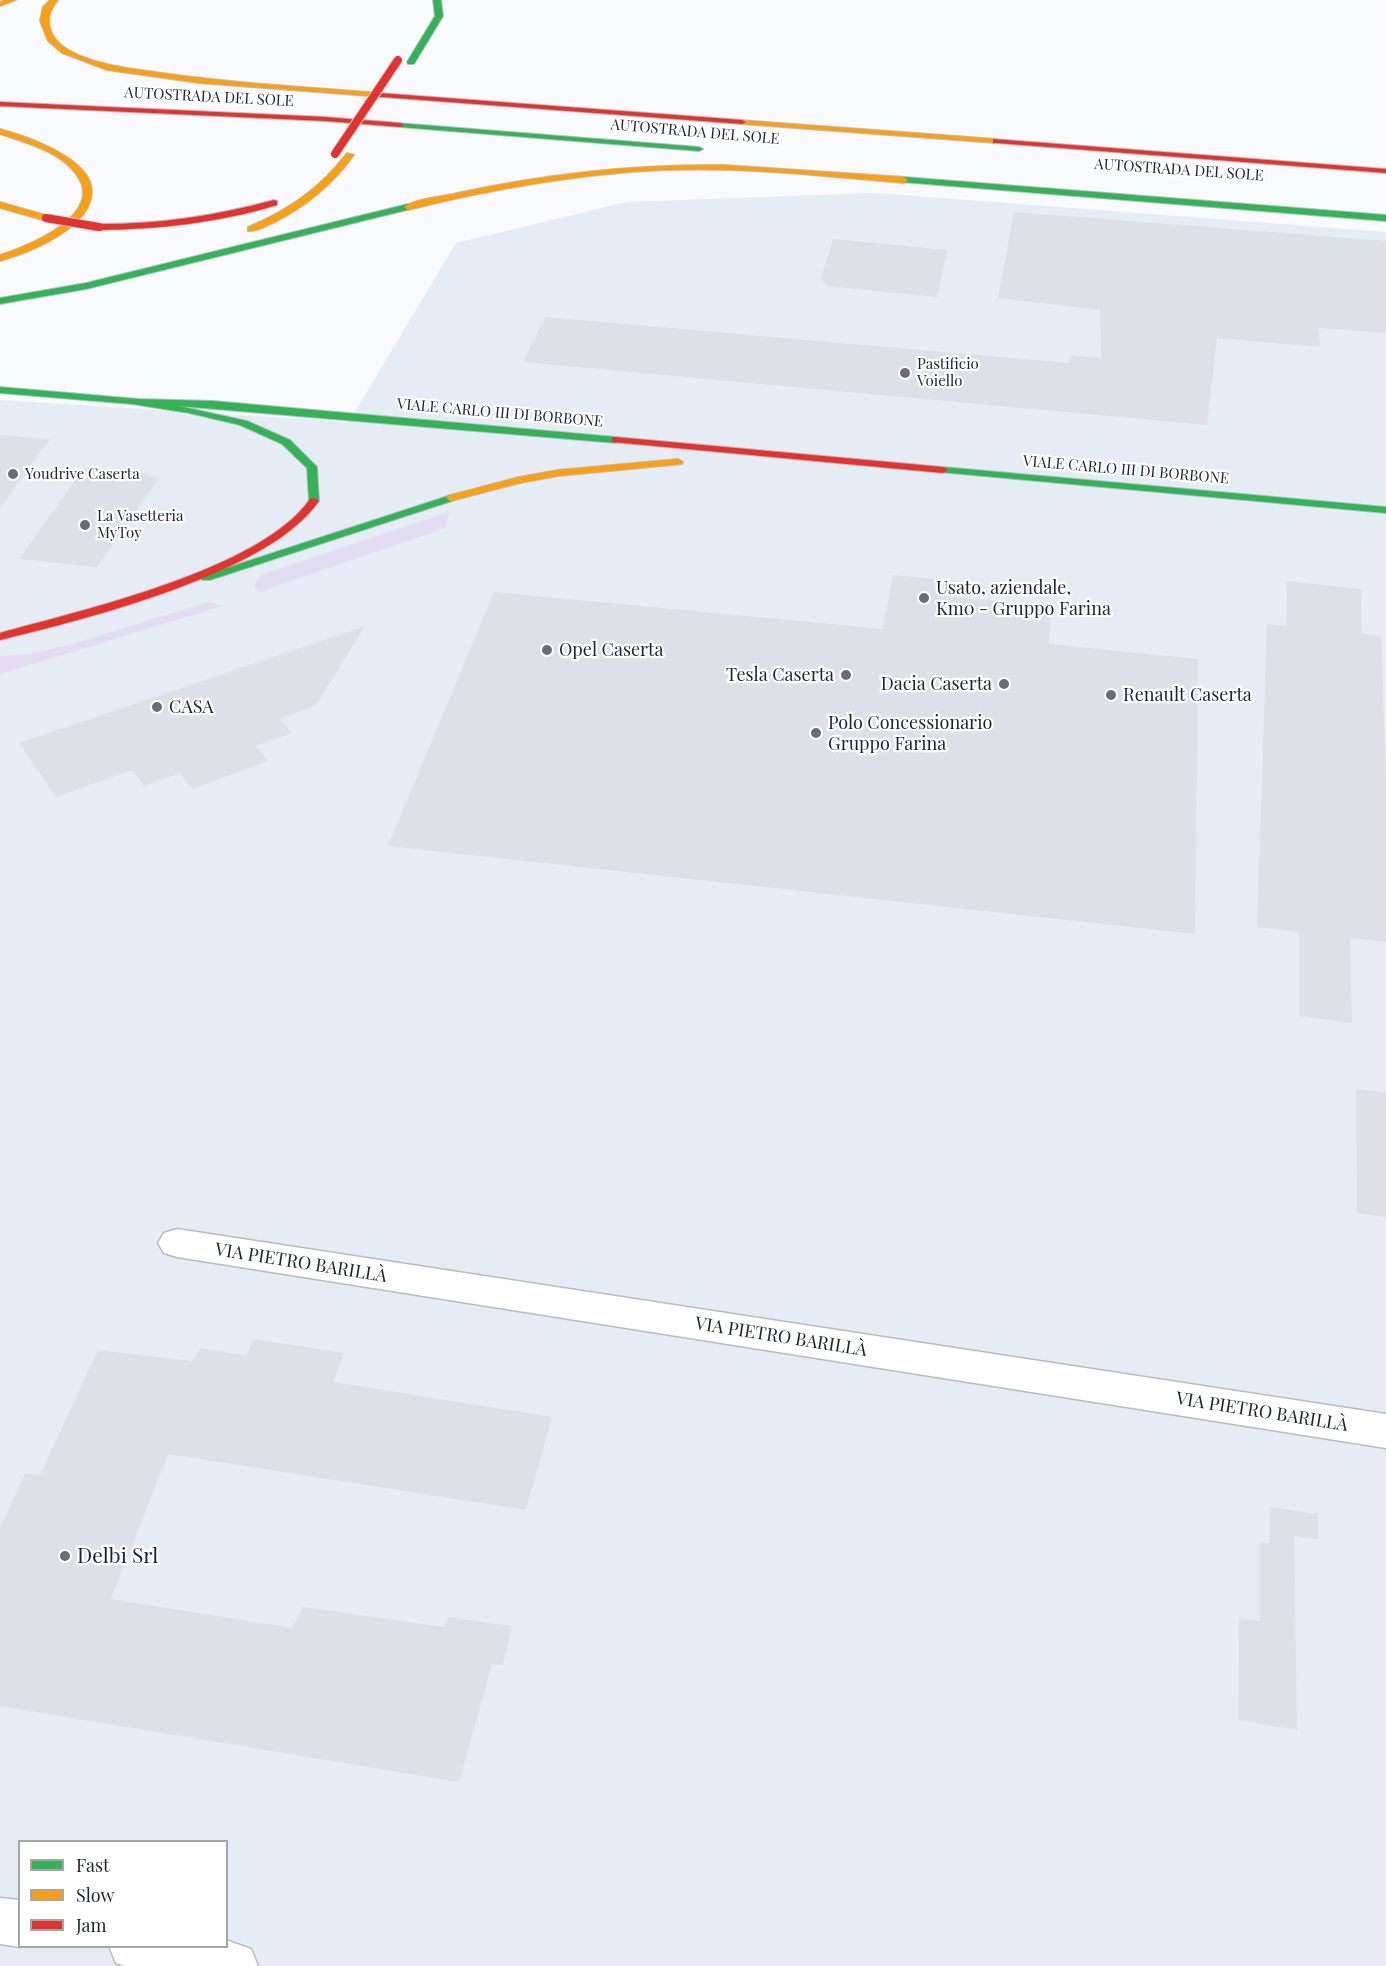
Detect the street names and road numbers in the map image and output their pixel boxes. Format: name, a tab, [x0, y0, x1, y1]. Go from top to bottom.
street label: AUTOSTRADA DEL SOLE	[124, 84, 294, 110]
street label: AUTOSTRADA DEL SOLE	[610, 116, 780, 148]
street label: AUTOSTRADA DEL SOLE	[1094, 155, 1264, 185]
street label: VIALE CARLO III DI BORBONE	[396, 395, 604, 431]
street label: VIALE CARLO III DI BORBONE	[1022, 452, 1230, 488]
street label: VIA PIETRO BARILLÀ	[213, 1239, 389, 1287]
street label: VIA PIETRO BARILLÀ	[693, 1313, 869, 1361]
street label: VIA PIETRO BARILLÀ	[1174, 1388, 1350, 1436]

